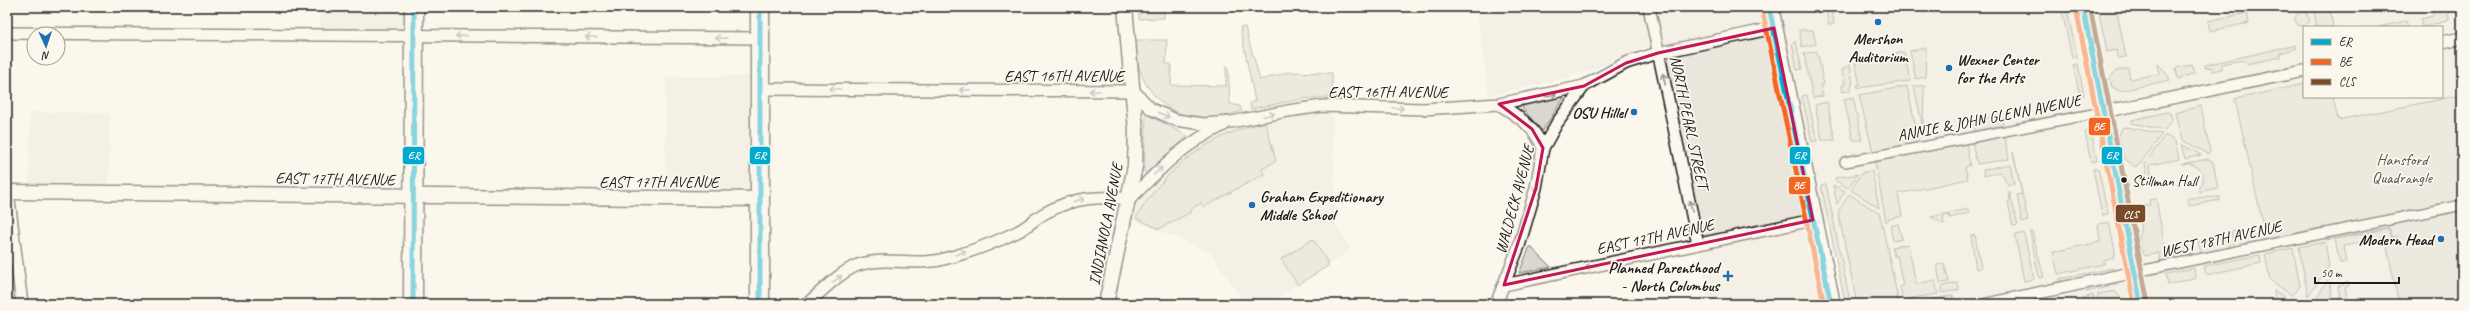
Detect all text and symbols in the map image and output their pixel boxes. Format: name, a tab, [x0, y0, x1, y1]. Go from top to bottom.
marker: Mershon Auditorium	[1873, 17, 1883, 27]
north arrow	[26, 26, 66, 66]
legend	[2303, 26, 2443, 98]
place label: Mershon Auditorium	[1849, 29, 1909, 67]
one-way arrow	[455, 32, 468, 40]
one-way arrow	[585, 33, 598, 41]
one-way arrow	[715, 34, 728, 42]
text: ER	[2339, 34, 2353, 50]
text: N	[41, 49, 50, 63]
place label: Wexner Center for the Arts	[1957, 50, 2041, 88]
street label: NORTH PEARL STREET	[1665, 54, 1714, 194]
text: BE	[2339, 54, 2353, 70]
marker: Wexner Center for the Arts	[1944, 63, 1954, 73]
street label: EAST 16TH AVENUE	[1004, 66, 1126, 86]
one-way arrow	[1660, 73, 1668, 86]
text: CLS	[2339, 74, 2357, 90]
street label: EAST 16TH AVENUE	[1328, 82, 1450, 102]
one-way arrow	[829, 85, 842, 93]
one-way arrow	[959, 86, 972, 94]
one-way arrow	[1089, 87, 1102, 95]
one-way arrow	[1544, 90, 1557, 98]
street label: ANNIE & JOHN GLENN AVENUE	[1896, 90, 2085, 146]
place label: OSU Hillel	[1572, 103, 1629, 123]
one-way arrow	[1391, 105, 1404, 112]
marker: OSU Hillel	[1629, 107, 1639, 117]
one-way arrow	[1262, 110, 1275, 118]
one-way arrow	[1158, 112, 1170, 119]
line badge: BE	[2088, 117, 2111, 136]
text: BE	[2093, 119, 2107, 133]
street label: WALDECK AVENUE	[1491, 141, 1540, 256]
line badge: ER	[402, 146, 425, 165]
line badge: ER	[749, 146, 771, 165]
line badge: ER	[1789, 146, 1811, 165]
line badge: ER	[2101, 146, 2123, 165]
text: ER	[408, 148, 422, 162]
text: ER	[754, 148, 768, 162]
text: ER	[1794, 148, 1808, 162]
text: ER	[2106, 148, 2120, 162]
park label: Hansford Quadrangle	[2372, 150, 2434, 188]
street label: INDIANOLA AVENUE	[1084, 159, 1128, 287]
one-way arrow	[1153, 167, 1163, 176]
street label: EAST 17TH AVENUE	[275, 168, 397, 190]
street label: EAST 17TH AVENUE	[599, 172, 721, 192]
place label: Stillman Hall	[2132, 172, 2199, 191]
marker: Stillman Hall	[2119, 175, 2129, 185]
line badge: BE	[1788, 176, 1811, 195]
text: BE	[1793, 178, 1807, 192]
one-way arrow	[1531, 179, 1539, 192]
place label: Graham Expeditionary Middle School	[1260, 187, 1384, 225]
one-way arrow	[1072, 196, 1085, 203]
marker: Graham Expeditionary Middle School	[1247, 200, 1257, 210]
one-way arrow	[1686, 200, 1694, 213]
line badge: CLS	[2115, 204, 2146, 223]
text: CLS	[2124, 207, 2141, 221]
street label: EAST 17TH AVENUE	[1595, 214, 1718, 259]
street label: WEST 18TH AVENUE	[2159, 216, 2286, 262]
place label: Modern Head	[2359, 230, 2436, 250]
marker: Modern Head	[2436, 234, 2446, 244]
one-way arrow	[955, 249, 968, 256]
place label: Planned Parenthood - North Columbus	[1608, 258, 1722, 296]
scale bar	[2315, 259, 2399, 285]
one-way arrow	[1585, 263, 1598, 271]
text: 50 m	[2321, 265, 2343, 281]
marker: Planned Parenthood - North Columbus	[1722, 270, 1734, 282]
one-way arrow	[832, 275, 843, 283]

